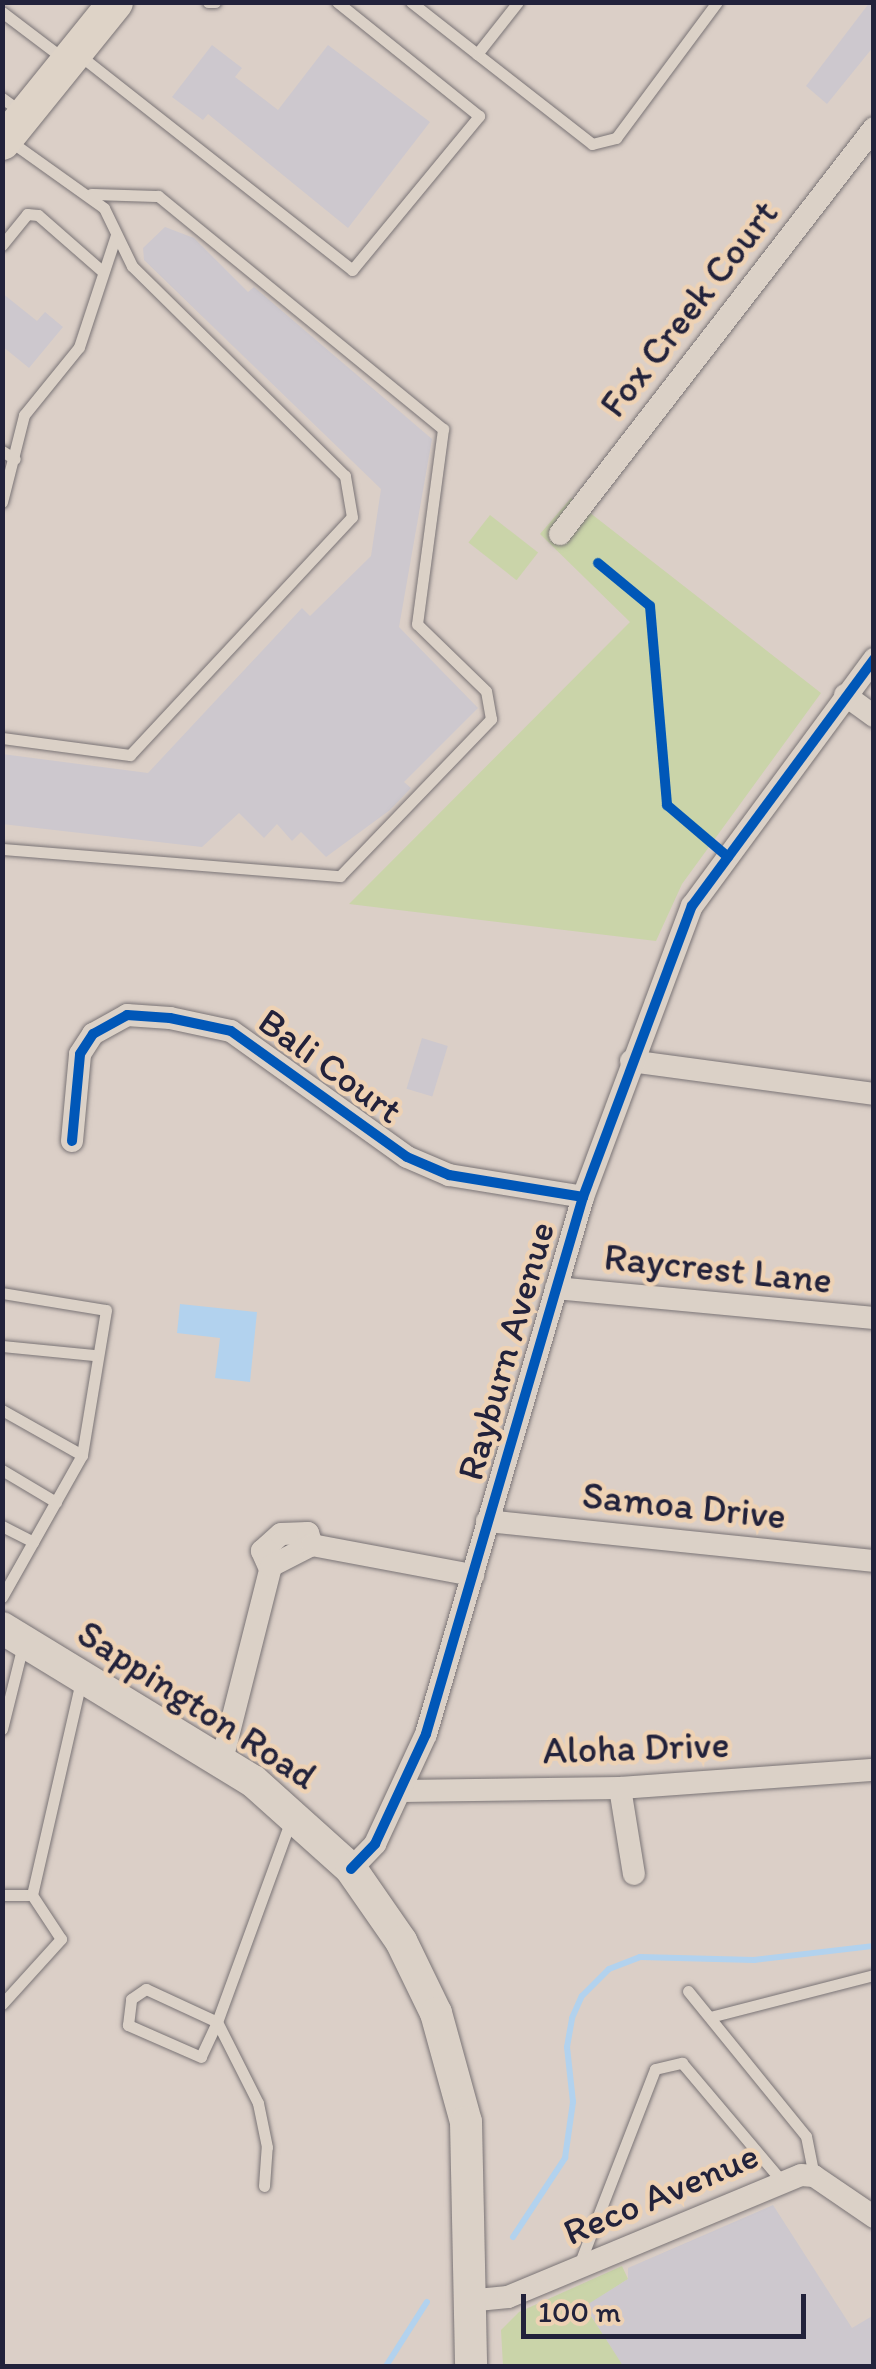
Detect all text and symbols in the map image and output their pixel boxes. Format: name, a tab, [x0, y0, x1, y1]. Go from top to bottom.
street label: Fox Creek Court	[590, 192, 788, 426]
street label: Bali Court	[249, 998, 411, 1134]
street label: Rayburn Avenue	[448, 1218, 564, 1484]
street label: Raycrest Lane	[602, 1234, 834, 1304]
street label: Samoa Drive	[579, 1473, 789, 1539]
street label: Sappington Road	[69, 1611, 325, 1799]
street label: Aloha Drive	[542, 1722, 730, 1774]
street label: Reco Avenue	[558, 2133, 764, 2255]
scale bar	[526, 2274, 811, 2336]
text: 100 m	[538, 2293, 621, 2330]

